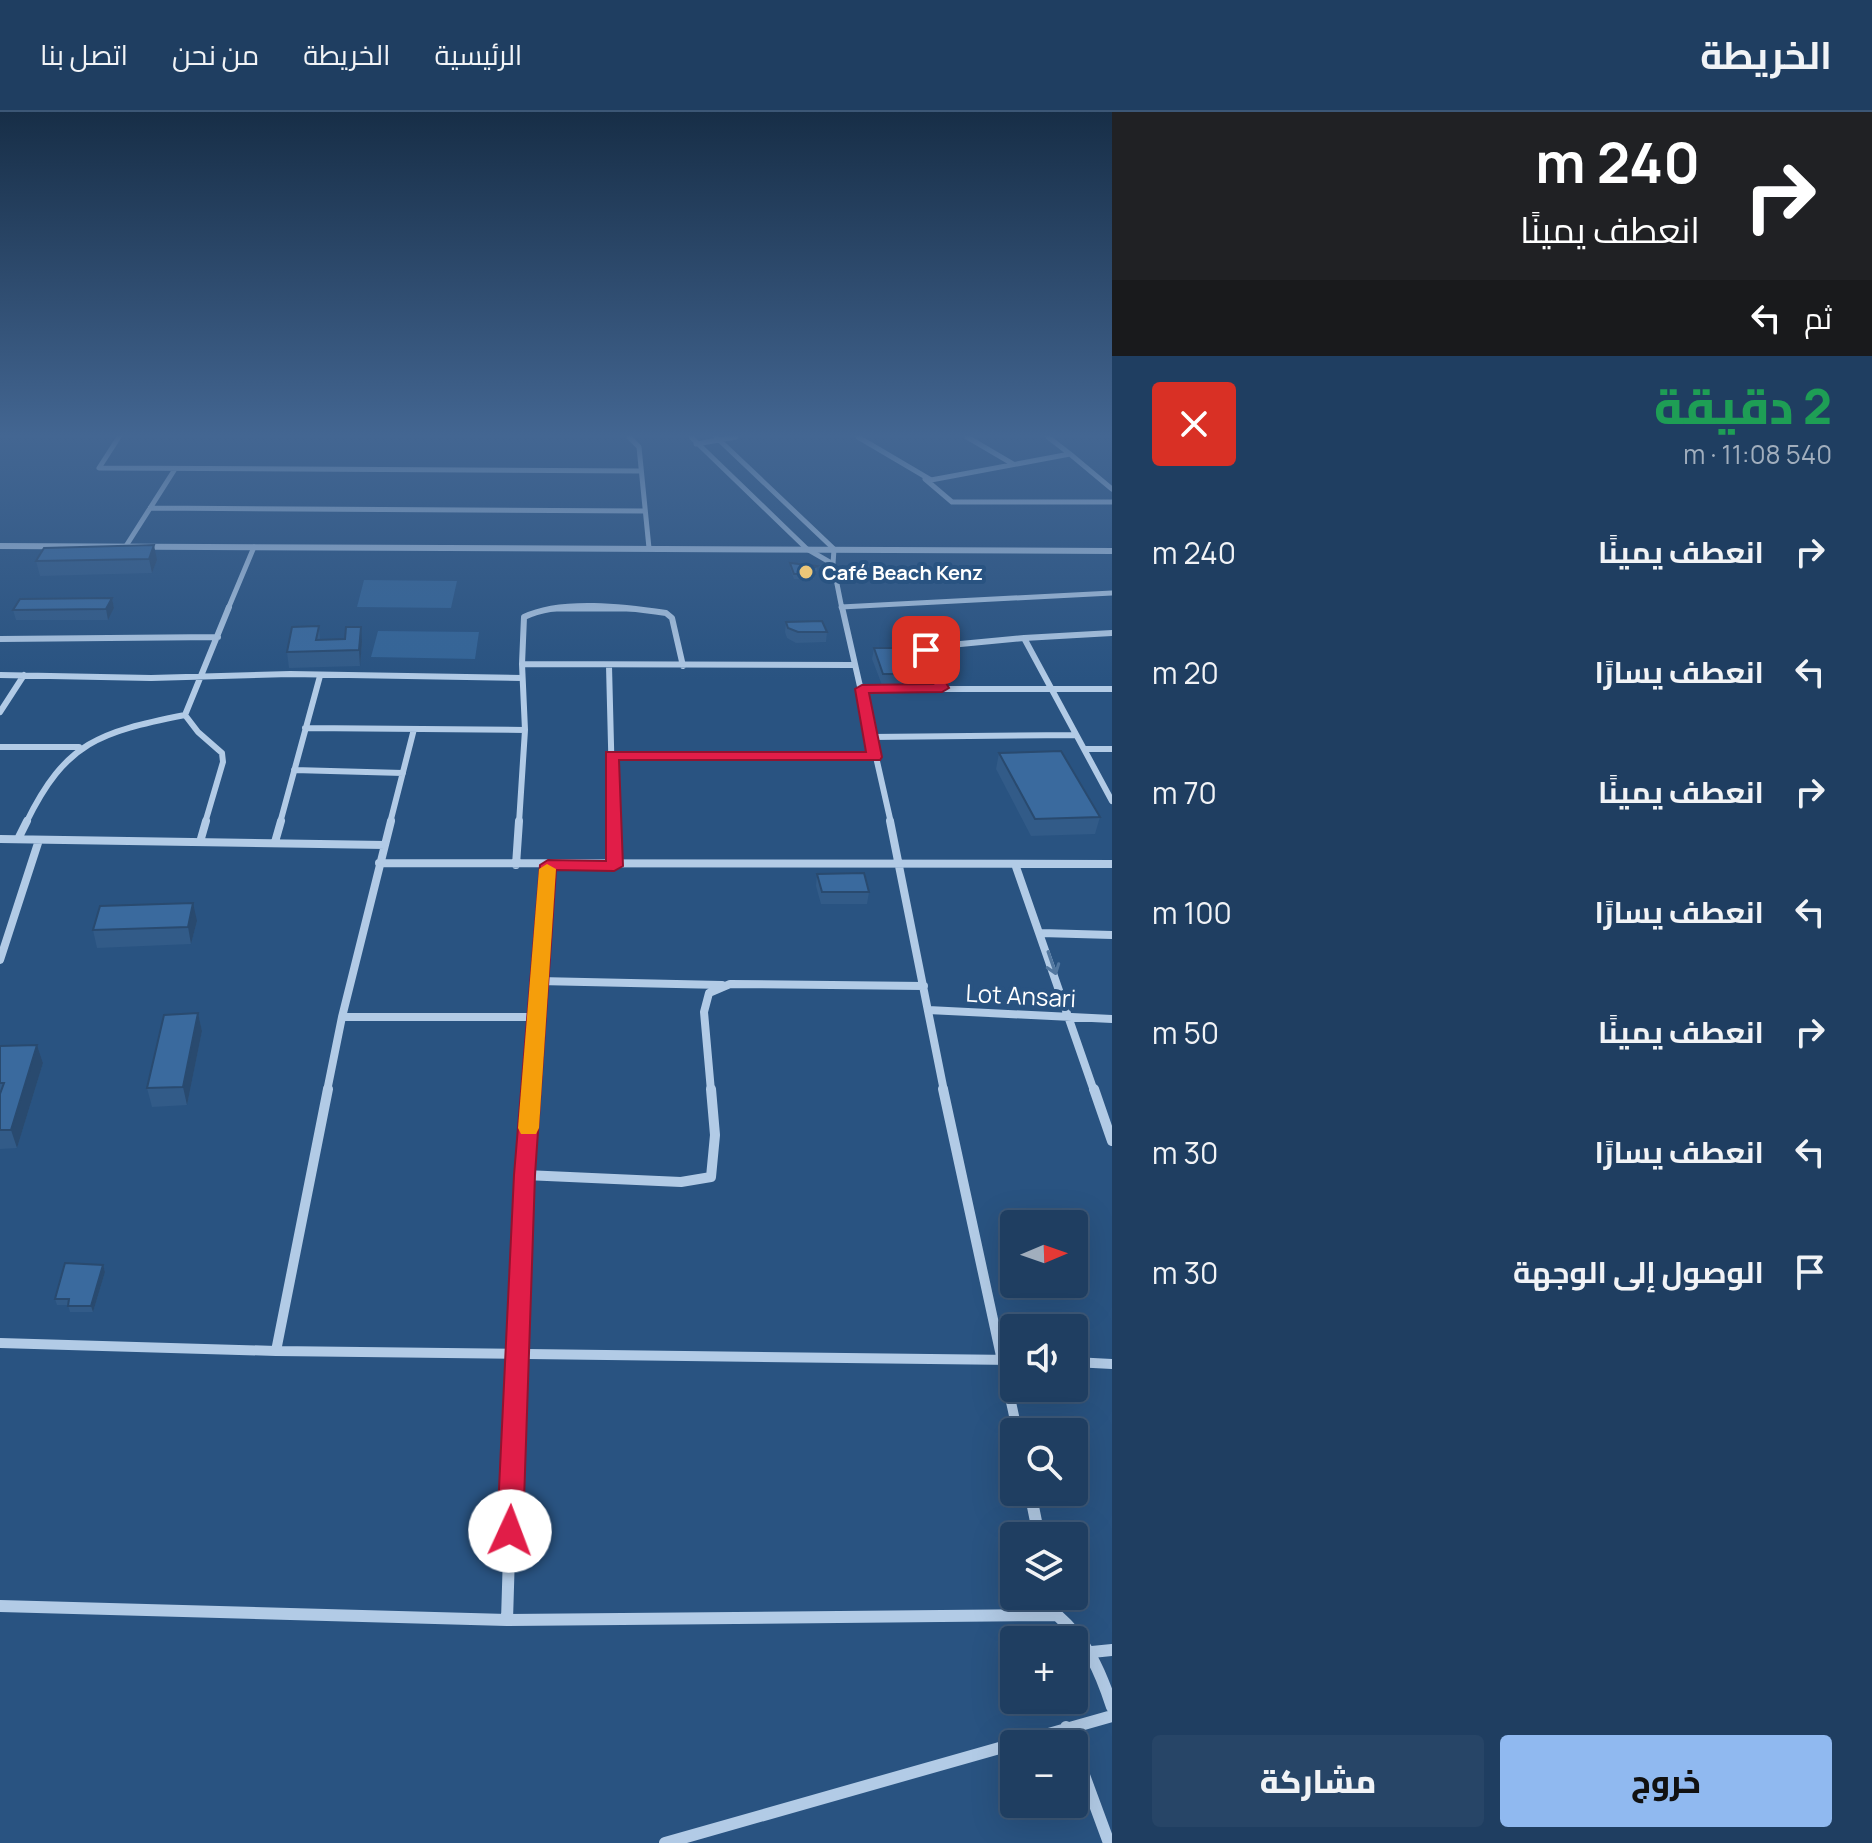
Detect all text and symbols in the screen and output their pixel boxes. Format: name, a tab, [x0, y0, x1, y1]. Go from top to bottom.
text: الخريطة	[1700, 28, 1832, 80]
text: اتصل بنا	[40, 35, 128, 73]
text: من نحن	[172, 35, 259, 73]
text: الخريطة	[303, 35, 391, 73]
text: الرئيسية	[435, 35, 522, 73]
text: 240 m	[1535, 123, 1700, 200]
icon: right	[1728, 144, 1832, 248]
text: انعطف يمينًا	[1520, 205, 1700, 254]
icon: left	[1744, 296, 1788, 340]
text: ثم	[1804, 297, 1832, 338]
text: 2 دقيقة	[1654, 373, 1832, 438]
button: close	[1152, 382, 1236, 466]
text: 540 m · 11:08	[1683, 436, 1832, 472]
icon: right	[1788, 530, 1832, 574]
text: انعطف يمينًا	[1598, 531, 1764, 572]
text: 240 m	[1152, 532, 1236, 573]
place label: Café Beach Kenz	[822, 559, 983, 586]
marker: Café Beach Kenz	[797, 563, 815, 581]
pin	[892, 616, 960, 684]
icon: arrive	[904, 628, 948, 672]
icon: left	[1788, 650, 1832, 694]
text: انعطف يسارًا	[1594, 651, 1764, 692]
text: 20 m	[1152, 652, 1219, 693]
icon: right	[1788, 770, 1832, 814]
text: انعطف يمينًا	[1598, 771, 1764, 812]
text: 70 m	[1152, 772, 1217, 813]
icon: left	[1788, 890, 1832, 934]
text: انعطف يسارًا	[1594, 891, 1764, 932]
text: 100 m	[1152, 892, 1232, 933]
one-way arrow	[1046, 950, 1060, 975]
street label: Lot Ansari	[965, 976, 1077, 1014]
icon: right	[1788, 1010, 1832, 1054]
text: انعطف يمينًا	[1598, 1011, 1764, 1052]
text: 50 m	[1152, 1012, 1219, 1053]
icon: left	[1788, 1130, 1832, 1174]
text: انعطف يسارًا	[1594, 1131, 1764, 1172]
text: 30 m	[1152, 1132, 1218, 1173]
north arrow	[1000, 1210, 1088, 1298]
map controls	[1000, 1210, 1088, 1818]
icon: arrive	[1788, 1250, 1832, 1294]
text: الوصول إلى الوجهة	[1513, 1251, 1764, 1292]
text: 30 m	[1152, 1252, 1218, 1293]
button: sound	[1000, 1314, 1088, 1402]
button: search	[1000, 1418, 1088, 1506]
position arrow	[468, 1489, 552, 1573]
button: layers	[1000, 1522, 1088, 1610]
button: +	[1000, 1626, 1088, 1714]
button: −	[1000, 1730, 1088, 1818]
button: مشاركة	[1152, 1735, 1484, 1827]
button: خروج	[1500, 1735, 1832, 1827]

